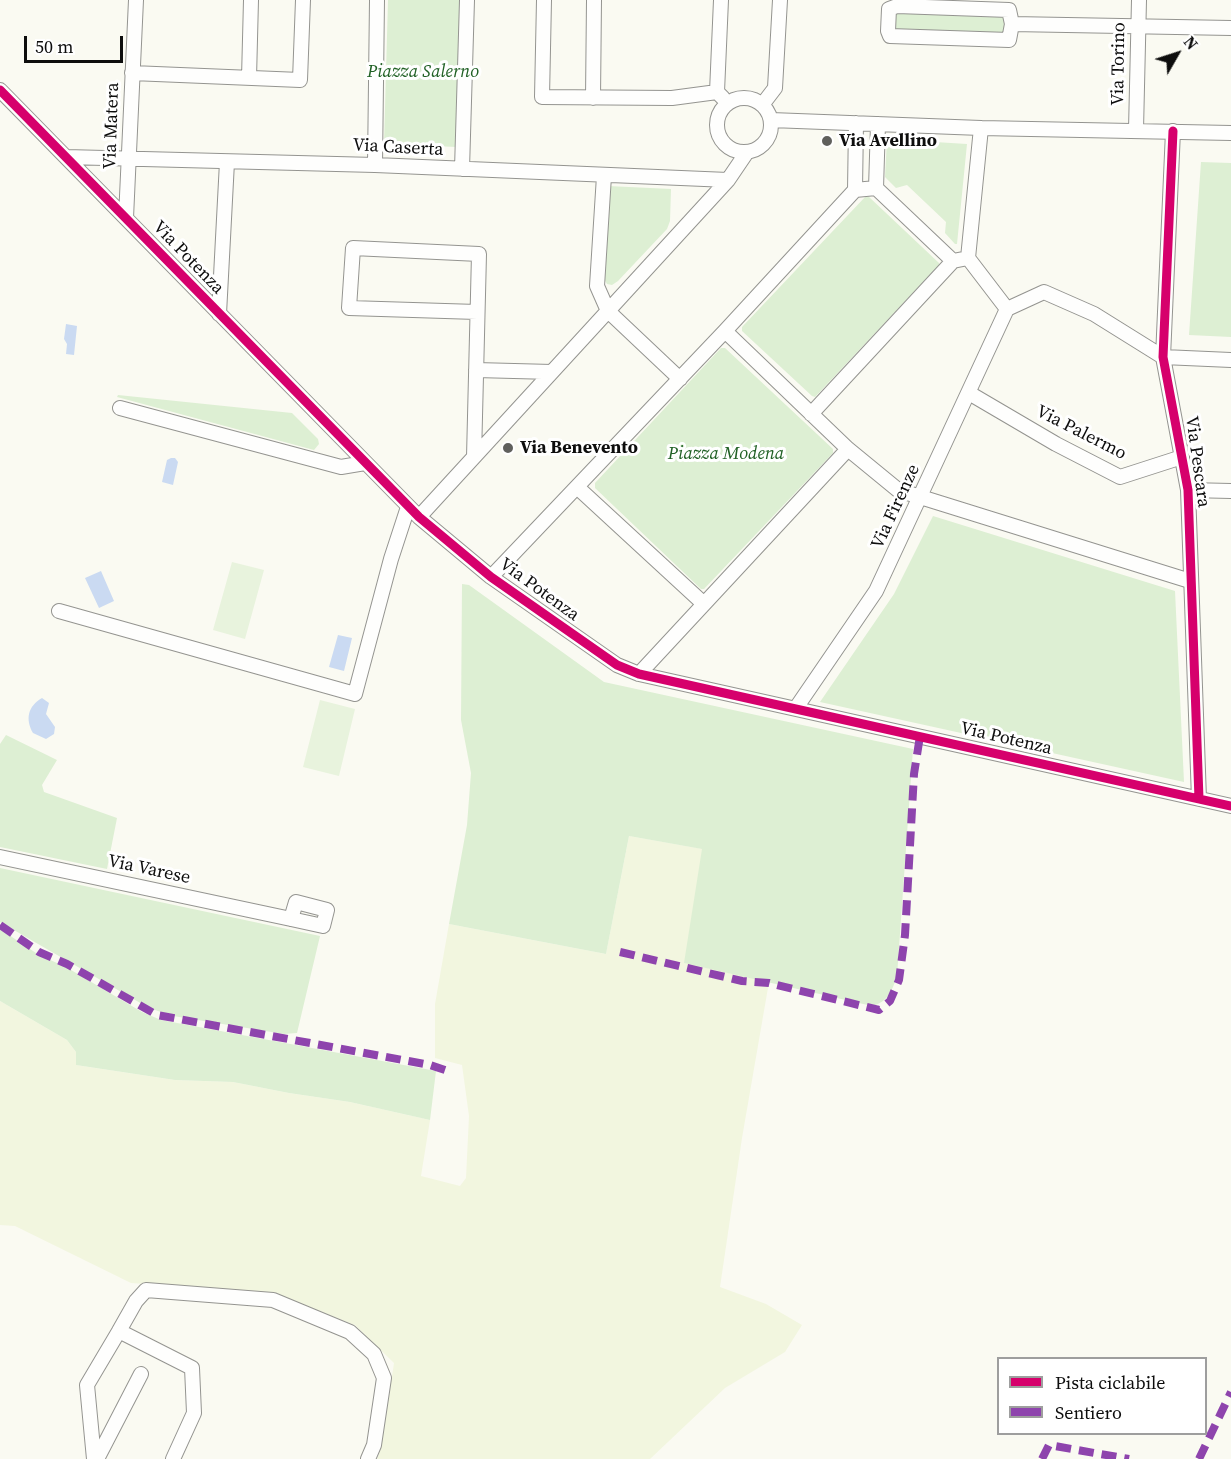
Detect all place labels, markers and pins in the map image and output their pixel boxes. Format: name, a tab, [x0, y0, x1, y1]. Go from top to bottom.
place label: Via Avellino	[839, 130, 937, 152]
marker: Via Avellino	[820, 134, 834, 148]
place label: Via Benevento	[520, 437, 638, 459]
marker: Via Benevento	[501, 441, 515, 455]

